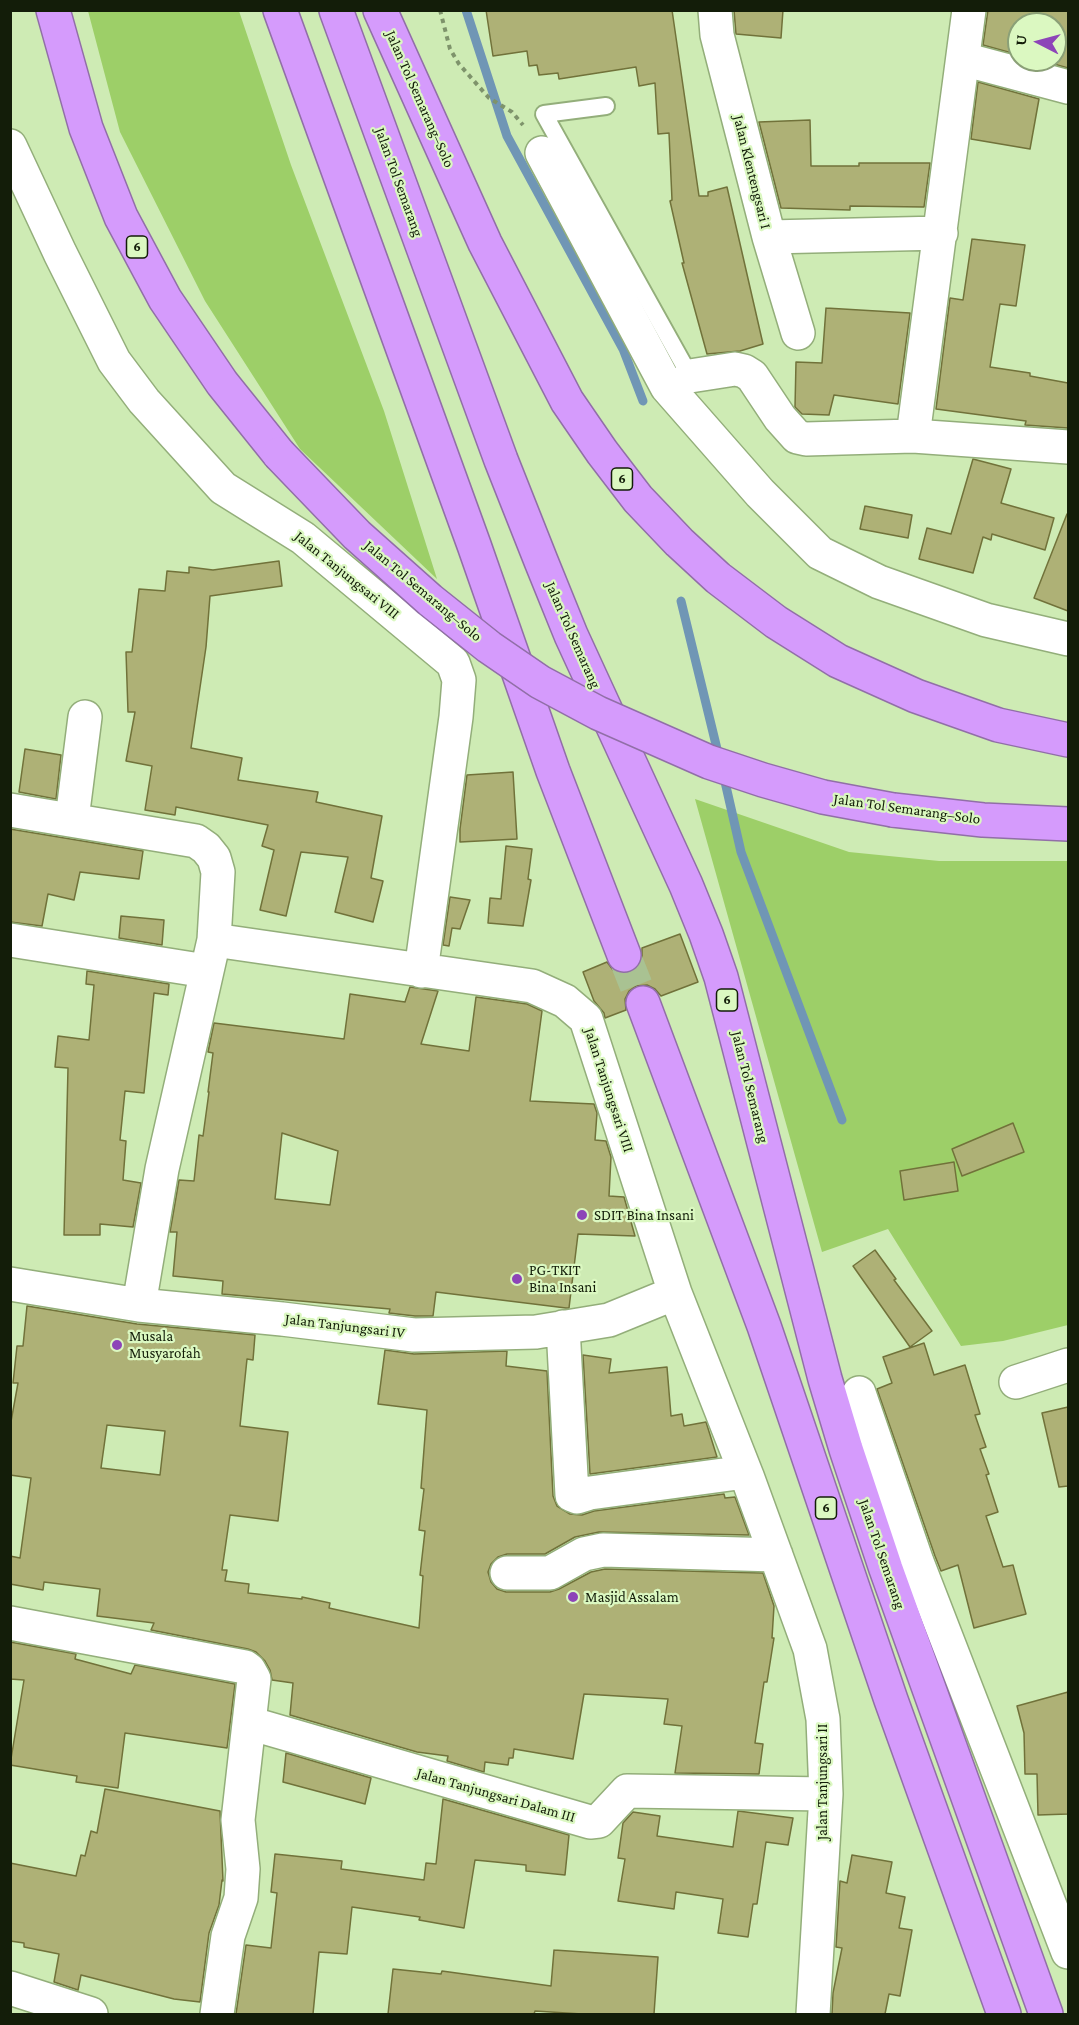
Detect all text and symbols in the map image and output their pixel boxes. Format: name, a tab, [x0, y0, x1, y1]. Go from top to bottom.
north arrow	[1007, 12, 1067, 72]
street label: Jalan Tol Semarang–Solo	[382, 28, 458, 170]
text: U	[1012, 34, 1030, 47]
street label: Jalan Klentengsari I	[729, 113, 775, 231]
street label: Jalan Tol Semarang	[371, 125, 427, 239]
road number: 6	[126, 236, 148, 258]
road number: 6	[612, 468, 632, 490]
street label: Jalan Tanjungsari VIII	[291, 527, 403, 623]
street label: Jalan Tol Semarang–Solo	[361, 537, 485, 645]
street label: Jalan Tol Semarang	[541, 579, 605, 691]
street label: Jalan Tol Semarang–Solo	[832, 790, 982, 828]
road number: 6	[716, 989, 738, 1011]
street label: Jalan Tanjungsari VIII	[580, 1026, 638, 1154]
street label: Jalan Tol Semarang	[727, 1029, 773, 1145]
place label: SDIT Bina Insani	[594, 1206, 694, 1224]
marker: SDIT Bina Insani	[575, 1208, 589, 1222]
place label: PG-TKIT Bina Insani	[529, 1261, 596, 1296]
marker: PG-TKIT Bina Insani	[510, 1272, 524, 1286]
street label: Jalan Tanjungsari IV	[284, 1310, 406, 1342]
place label: Musala Musyarofah	[129, 1327, 201, 1362]
marker: Musala Musyarofah	[110, 1338, 124, 1352]
road number: 6	[816, 1497, 836, 1519]
street label: Jalan Tol Semarang	[855, 1497, 909, 1611]
place label: Masjid Assalam	[585, 1588, 679, 1606]
marker: Masjid Assalam	[566, 1590, 580, 1604]
street label: Jalan Tanjungsari II	[813, 1724, 831, 1840]
street label: Jalan Tanjungsari Dalam III	[415, 1764, 577, 1826]

